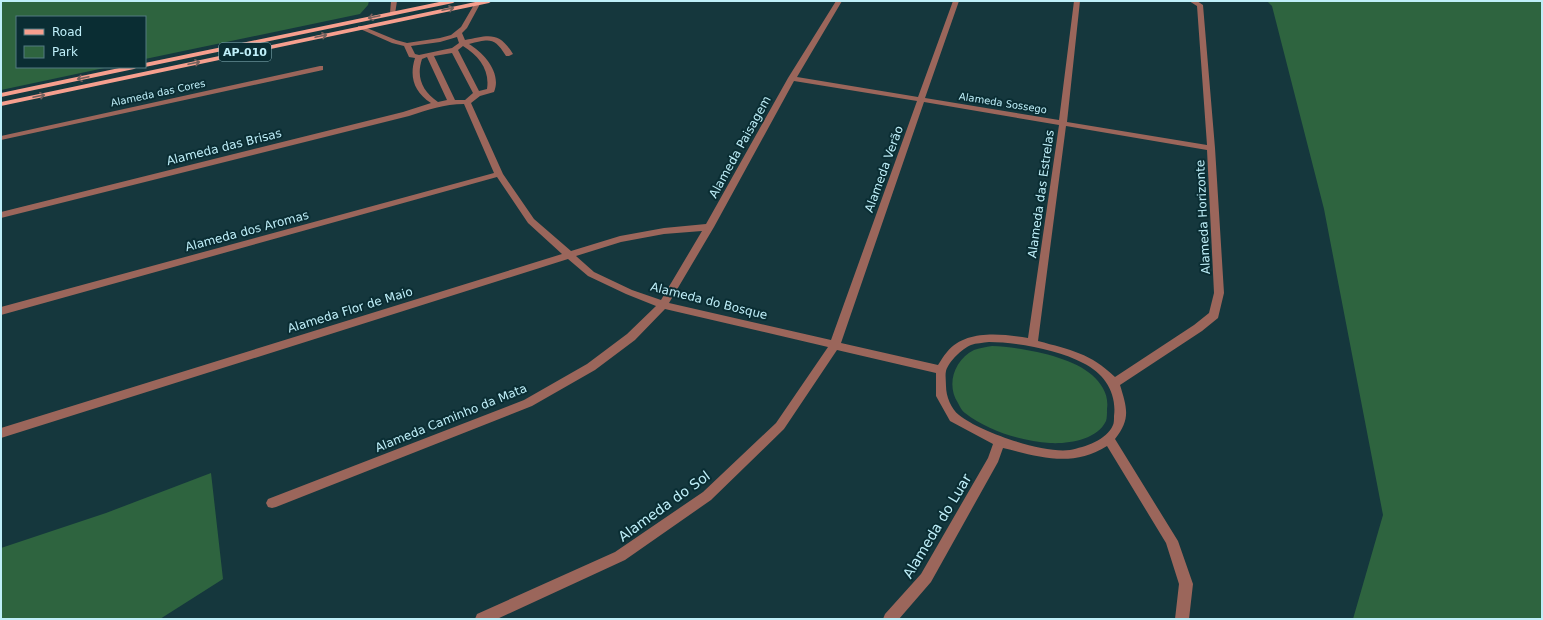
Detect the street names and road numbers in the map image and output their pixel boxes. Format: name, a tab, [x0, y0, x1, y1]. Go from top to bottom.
road number: AP-010	[219, 43, 271, 61]
street label: Alameda das Cores	[110, 78, 206, 108]
street label: Alameda Sossego	[958, 91, 1048, 115]
street label: Alameda Paisagem	[706, 94, 774, 200]
street label: Alameda Verão	[862, 124, 906, 214]
street label: Alameda das Brisas	[165, 126, 283, 168]
street label: Alameda das Estrelas	[1025, 129, 1057, 259]
street label: Alameda Horizonte	[1193, 159, 1213, 275]
street label: Alameda dos Aromas	[184, 208, 310, 254]
street label: Alameda do Bosque	[649, 280, 769, 322]
street label: Alameda Flor de Maio	[286, 284, 414, 336]
street label: Alameda Caminho da Mata	[373, 381, 529, 455]
street label: Alameda do Sol	[615, 467, 713, 545]
street label: Alameda do Luar	[900, 471, 975, 581]

